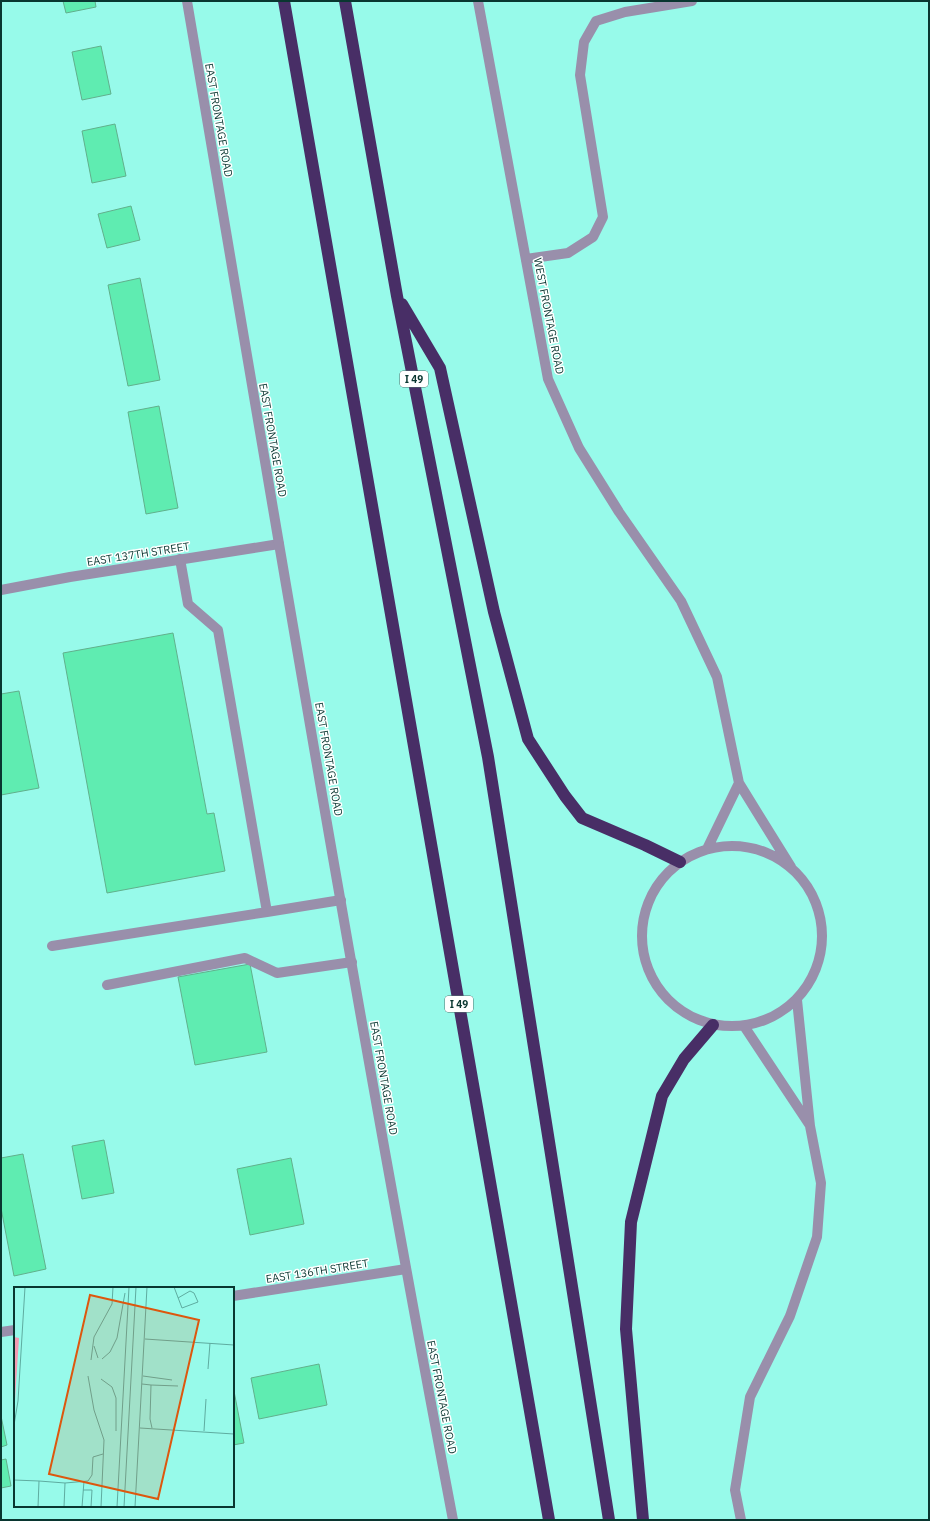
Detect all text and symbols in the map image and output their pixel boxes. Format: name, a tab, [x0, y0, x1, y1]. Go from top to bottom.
street label: EAST FRONTAGE ROAD	[202, 62, 236, 178]
street label: WEST FRONTAGE ROAD	[531, 257, 567, 375]
road number: I 49	[400, 371, 428, 387]
street label: EAST FRONTAGE ROAD	[256, 382, 290, 498]
street label: EAST 137TH STREET	[86, 539, 191, 569]
street label: EAST FRONTAGE ROAD	[312, 701, 346, 817]
road number: I 49	[445, 996, 473, 1012]
street label: EAST FRONTAGE ROAD	[367, 1020, 401, 1136]
street label: EAST 136TH STREET	[265, 1256, 370, 1286]
inset map	[14, 1287, 234, 1507]
street label: EAST FRONTAGE ROAD	[424, 1339, 460, 1455]

